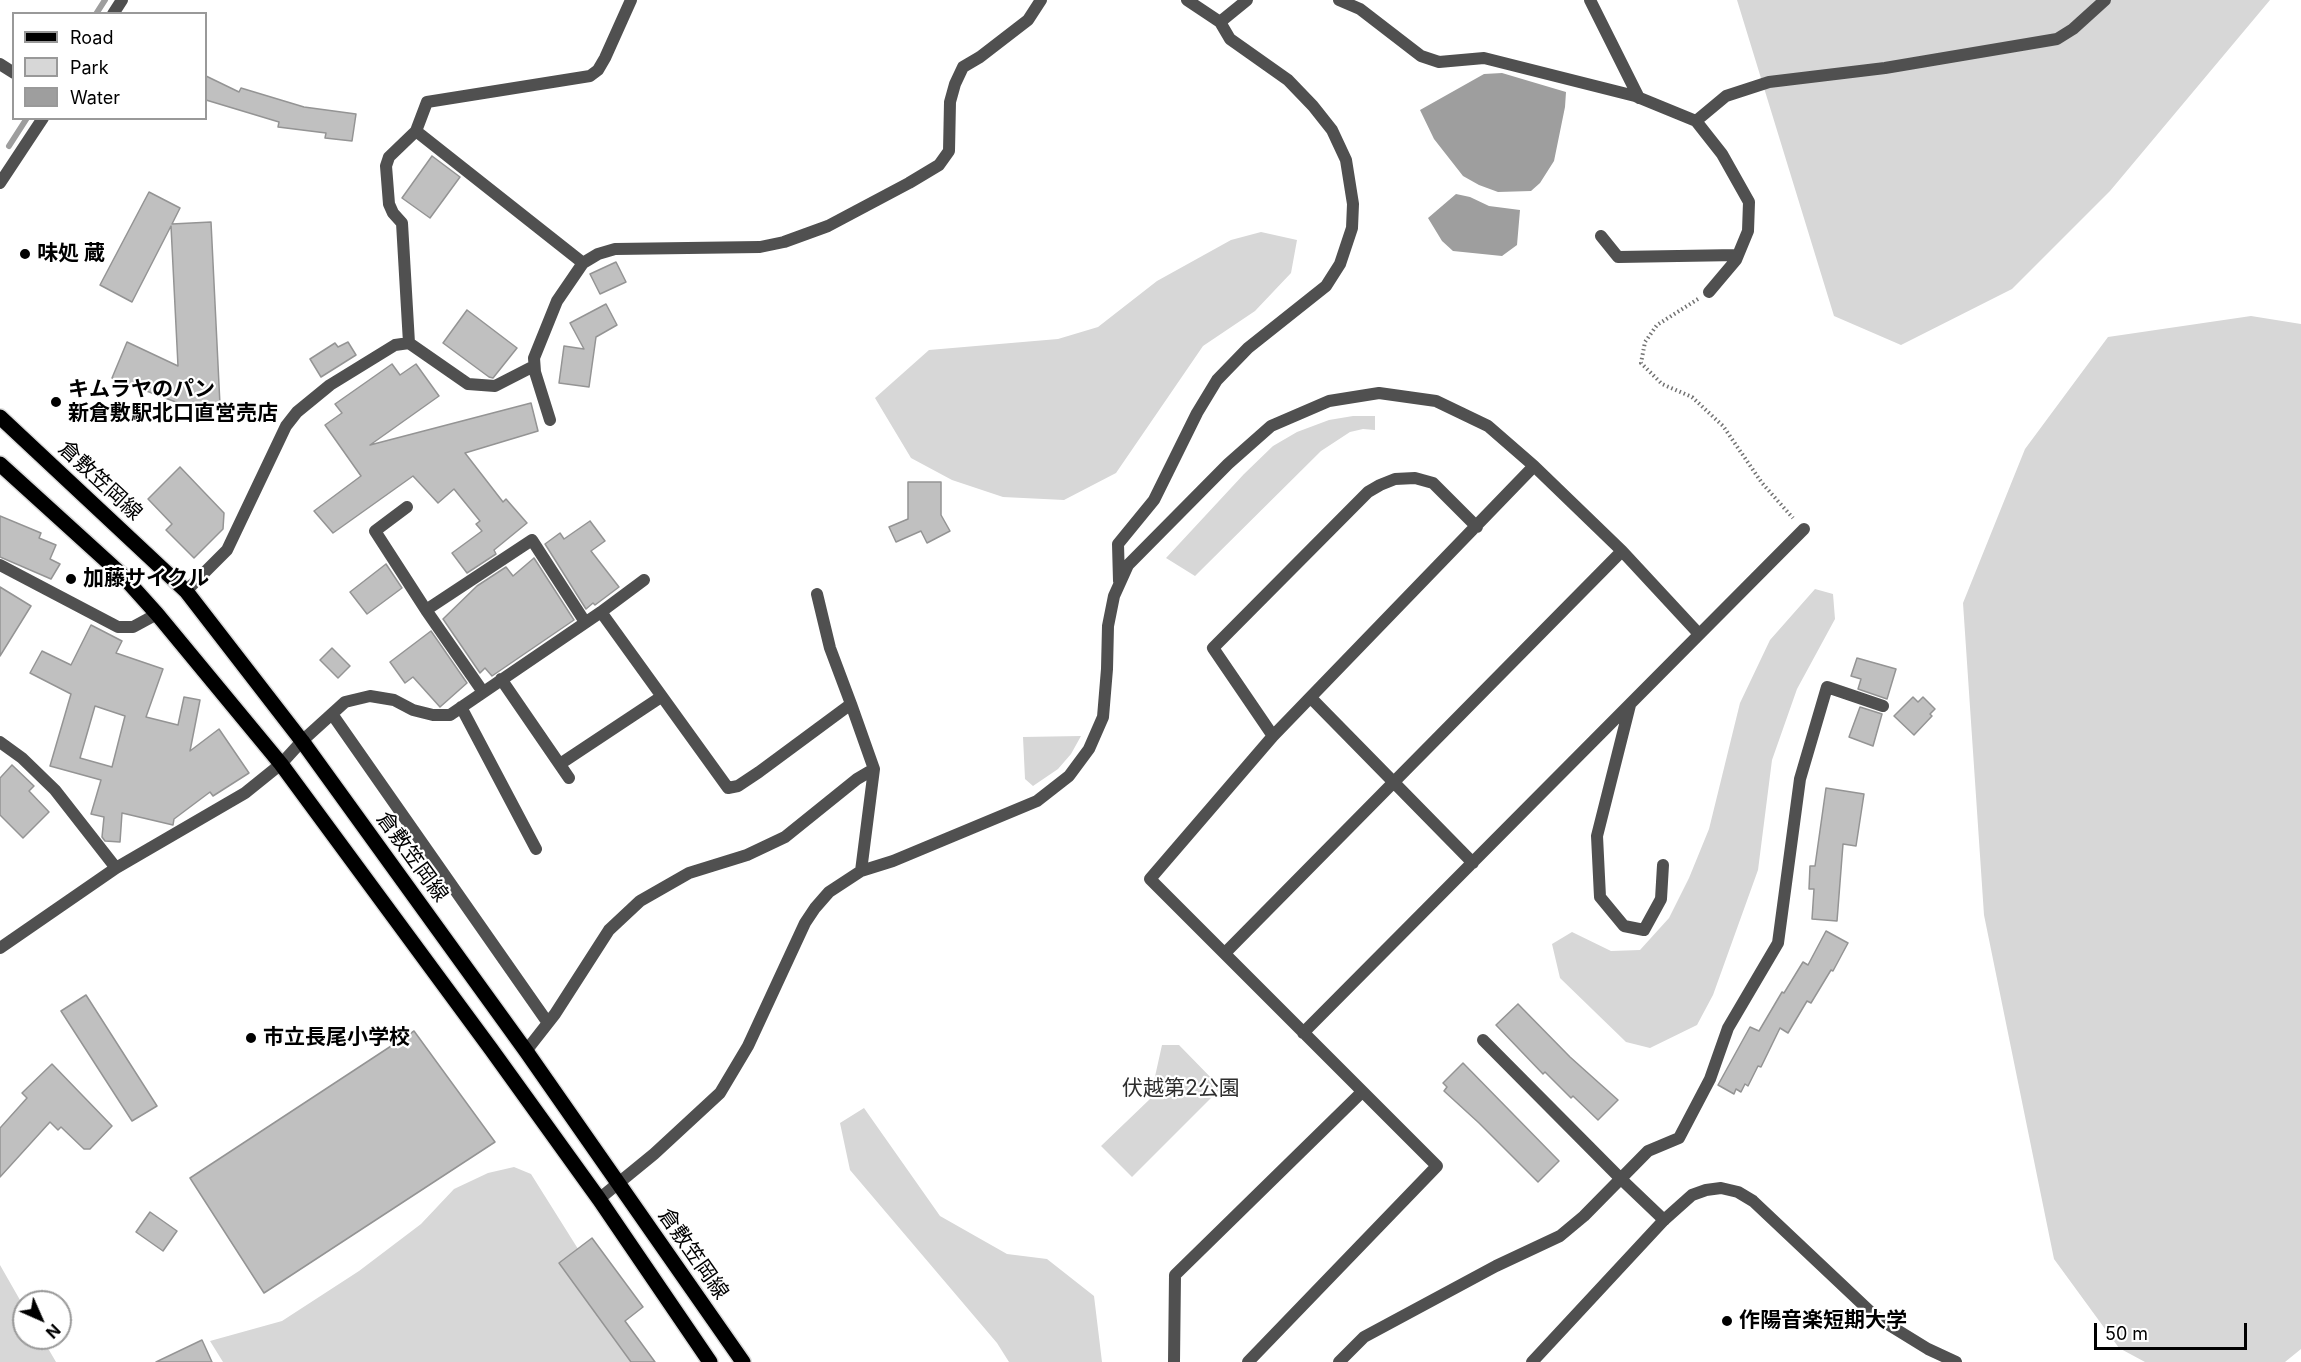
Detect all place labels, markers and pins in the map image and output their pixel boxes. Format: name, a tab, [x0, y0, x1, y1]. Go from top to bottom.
place label: 味処 蔵	[37, 241, 105, 267]
marker: 味処 蔵	[18, 247, 32, 261]
place label: キムラヤのパン 新倉敷駅北口直営売店	[68, 377, 278, 427]
marker: キムラヤのパン 新倉敷駅北口直営売店	[49, 395, 63, 409]
place label: 加藤サイクル	[83, 566, 209, 592]
marker: 加藤サイクル	[64, 572, 78, 586]
place label: 市立長尾小学校	[263, 1025, 410, 1051]
marker: 市立長尾小学校	[244, 1031, 258, 1045]
place label: 作陽音楽短期大学	[1739, 1308, 1907, 1334]
marker: 作陽音楽短期大学	[1720, 1314, 1734, 1328]

